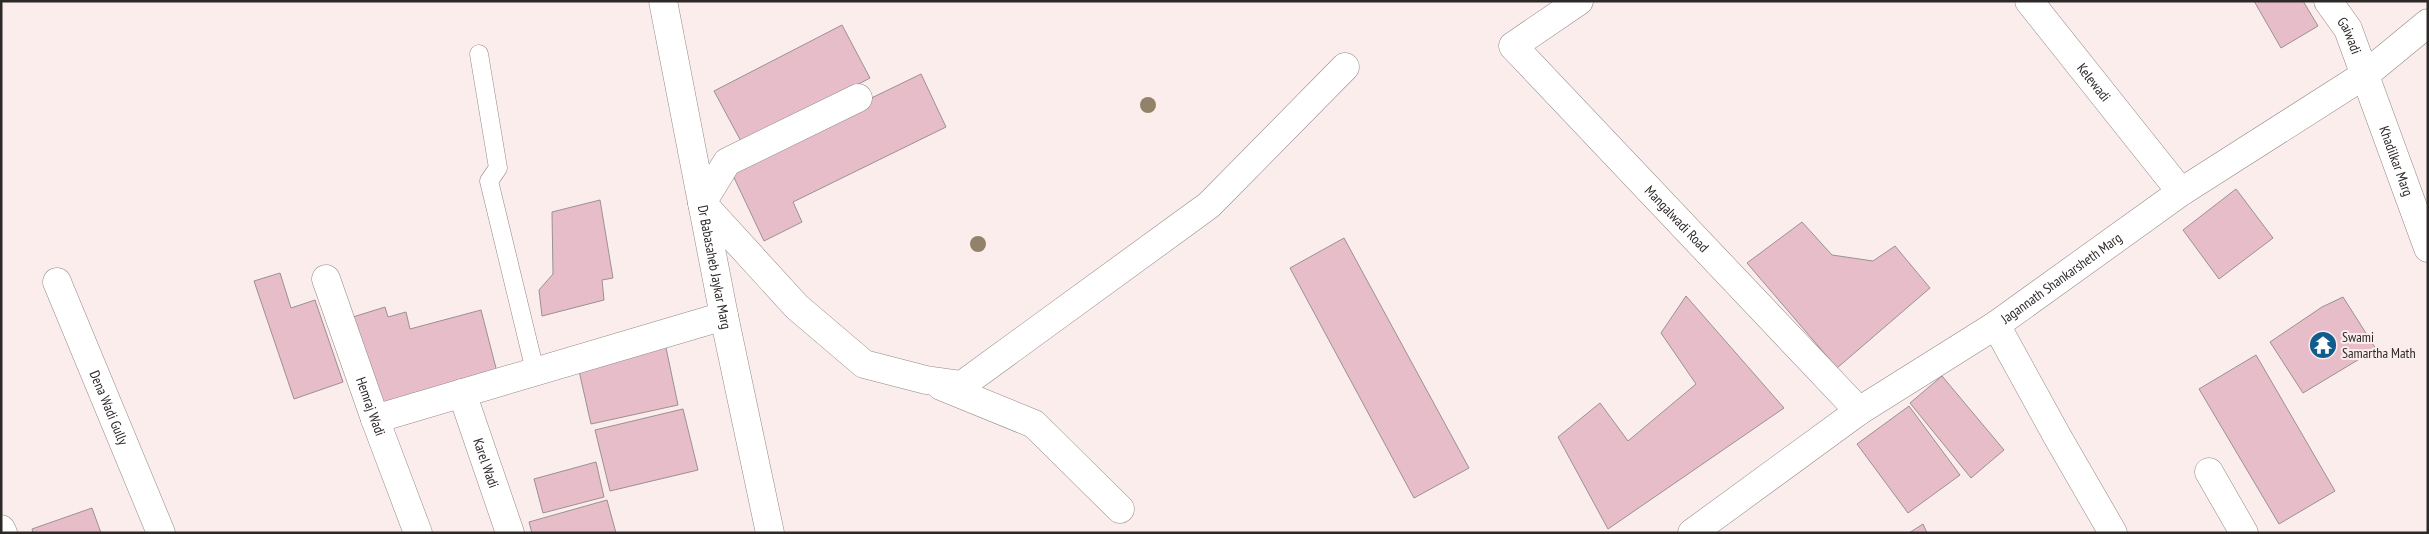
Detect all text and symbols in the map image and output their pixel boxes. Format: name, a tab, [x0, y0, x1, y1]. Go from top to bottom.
street label: Gaiwadi	[2333, 13, 2365, 56]
street label: Kelewadi	[2073, 60, 2115, 105]
street label: Khadilkar Marg	[2375, 124, 2417, 199]
street label: Mangalwadi Road	[1641, 182, 1713, 256]
street label: Dr Babasaheb Jaykar Marg	[694, 204, 736, 331]
street label: Jagannath Shankarsheth Marg	[1997, 229, 2125, 328]
place label: Swami Samartha Math	[2342, 328, 2416, 362]
temple icon: Swami Samartha Math	[2308, 330, 2338, 360]
street label: Dena Wadi Gully	[86, 368, 133, 448]
street label: Hemraj Wadi	[352, 375, 390, 438]
street label: Karel Wadi	[469, 436, 503, 490]

